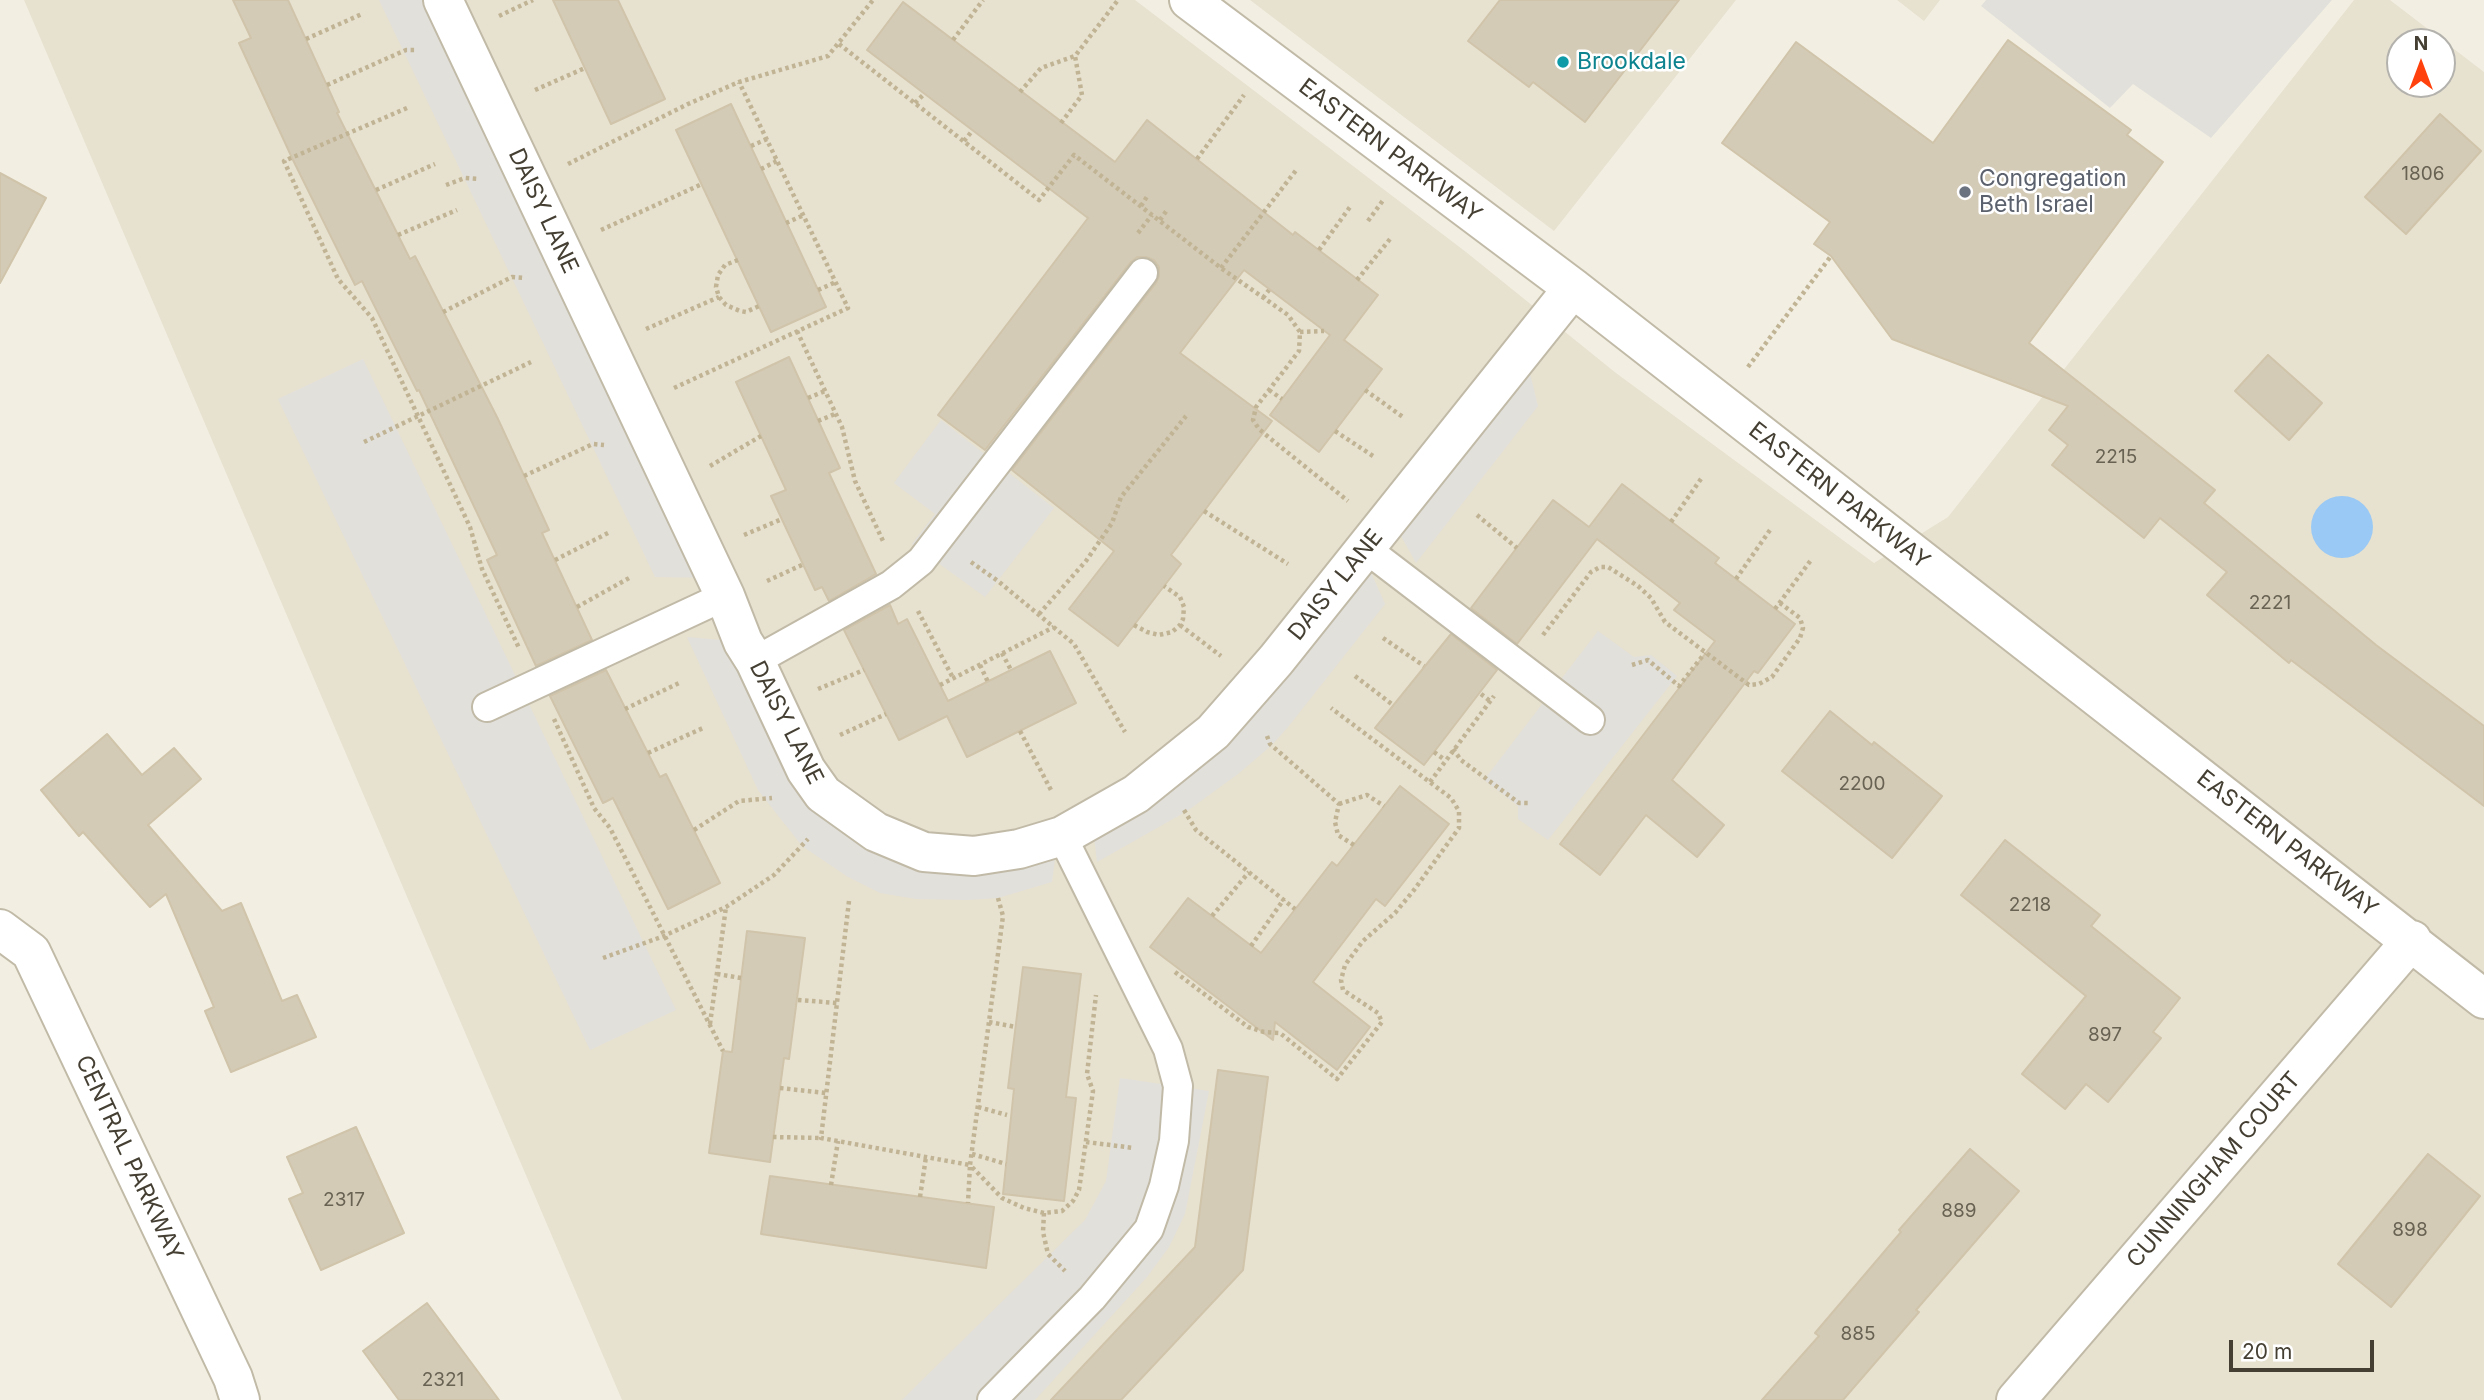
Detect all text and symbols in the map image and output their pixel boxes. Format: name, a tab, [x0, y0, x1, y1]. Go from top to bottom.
north arrow	[2386, 28, 2456, 98]
text: N	[2414, 32, 2428, 55]
place label: Brookdale	[1577, 48, 1686, 76]
marker: Brookdale	[1555, 54, 1571, 70]
street label: EASTERN PARKWAY	[1293, 73, 1487, 229]
street label: DAISY LANE	[502, 144, 584, 278]
house number: 1806	[2401, 163, 2445, 185]
place label: Congregation Beth Israel	[1979, 165, 2126, 219]
marker: Congregation Beth Israel	[1957, 184, 1973, 200]
street label: EASTERN PARKWAY	[1743, 417, 1935, 575]
house number: 2215	[2095, 446, 2137, 468]
street label: DAISY LANE	[1283, 524, 1389, 646]
house number: 2221	[2249, 592, 2291, 614]
street label: DAISY LANE	[743, 657, 829, 789]
street label: EASTERN PARKWAY	[2191, 765, 2383, 923]
house number: 2200	[1838, 773, 1886, 795]
house number: 2218	[2009, 894, 2051, 916]
house number: 897	[2088, 1024, 2122, 1046]
street label: CENTRAL PARKWAY	[69, 1051, 189, 1265]
street label: CUNNINGHAM COURT	[2121, 1066, 2307, 1274]
house number: 2317	[323, 1189, 365, 1211]
house number: 889	[1941, 1200, 1977, 1222]
house number: 898	[2392, 1219, 2428, 1241]
house number: 885	[1840, 1323, 1876, 1345]
scale bar	[2232, 1326, 2377, 1370]
text: 20 m	[2242, 1339, 2292, 1364]
house number: 2321	[422, 1369, 464, 1391]

